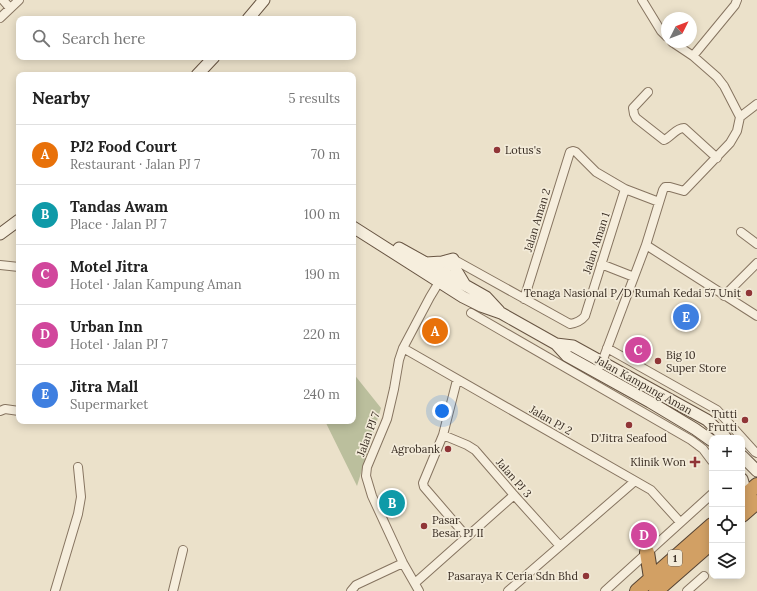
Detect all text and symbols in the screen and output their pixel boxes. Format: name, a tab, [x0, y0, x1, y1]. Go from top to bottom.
north arrow	[661, 12, 697, 48]
search box	[16, 16, 356, 60]
icon: search	[30, 27, 52, 49]
text: Search here	[62, 29, 145, 48]
text: Nearby	[32, 87, 90, 109]
text: 5 results	[289, 90, 340, 107]
text: PJ2 Food Court	[70, 137, 177, 156]
place label: Lotus's	[505, 143, 541, 157]
marker: Lotus's	[492, 145, 502, 155]
text: A	[41, 146, 49, 163]
text: 70 m	[311, 146, 340, 163]
text: Restaurant · Jalan PJ 7	[70, 156, 200, 173]
street label: Jalan Aman 2	[520, 186, 553, 254]
text: Tandas Awam	[70, 197, 168, 216]
text: B	[41, 206, 49, 223]
text: 100 m	[304, 206, 340, 223]
street label: Jalan Aman 1	[579, 210, 613, 276]
text: Place · Jalan PJ 7	[70, 216, 167, 233]
text: Motel Jitra	[70, 257, 148, 276]
text: C	[41, 266, 49, 283]
text: 190 m	[305, 266, 340, 283]
text: Hotel · Jalan Kampung Aman	[70, 276, 242, 293]
place label: Tenaga Nasional P/D Rumah Kedai 57 Unit	[524, 286, 742, 301]
marker: Tenaga Nasional P/D Rumah Kedai 57 Unit	[744, 288, 754, 298]
pin: E	[673, 302, 699, 332]
pin: A	[422, 316, 448, 346]
text: Urban Inn	[70, 317, 143, 336]
text: D	[40, 326, 50, 343]
text: 220 m	[303, 326, 340, 343]
pin: C	[625, 335, 651, 365]
text: Hotel · Jalan PJ 7	[70, 336, 168, 353]
place label: Big 10 Super Store	[666, 348, 726, 375]
street label: Jalan Kampung Aman	[592, 352, 695, 418]
marker: Big 10 Super Store	[653, 356, 663, 366]
text: Jitra Mall	[70, 377, 138, 396]
text: E	[41, 386, 49, 403]
text: 240 m	[303, 386, 340, 403]
text: Supermarket	[70, 396, 148, 413]
your location	[432, 401, 452, 421]
street label: Jalan PJ 2	[526, 402, 575, 438]
place label: Tutti Frutti	[708, 407, 737, 434]
street label: Jalan PJ 7	[353, 410, 382, 459]
marker: Tutti Frutti	[740, 415, 750, 425]
marker: D'Jitra Seafood	[624, 420, 634, 430]
place label: D'Jitra Seafood	[591, 431, 668, 445]
map controls	[709, 435, 745, 579]
button: +	[709, 435, 745, 471]
place label: Agrobank	[390, 442, 440, 456]
marker: Agrobank	[443, 444, 453, 454]
street label: Jalan PJ 3	[493, 455, 535, 500]
place label: Klinik Won	[630, 455, 686, 469]
marker: Klinik Won	[689, 456, 701, 468]
button: −	[709, 471, 745, 507]
pin: B	[379, 488, 405, 518]
button: locate	[709, 507, 745, 543]
place label: Pasar Besar PJ II	[432, 513, 484, 540]
pin: D	[631, 520, 657, 550]
marker: Pasar Besar PJ II	[419, 521, 429, 531]
button: layers	[709, 543, 745, 579]
road number: 1	[668, 550, 682, 566]
place label: Pasaraya K Ceria Sdn Bhd	[448, 569, 578, 583]
marker: Pasaraya K Ceria Sdn Bhd	[581, 571, 591, 581]

